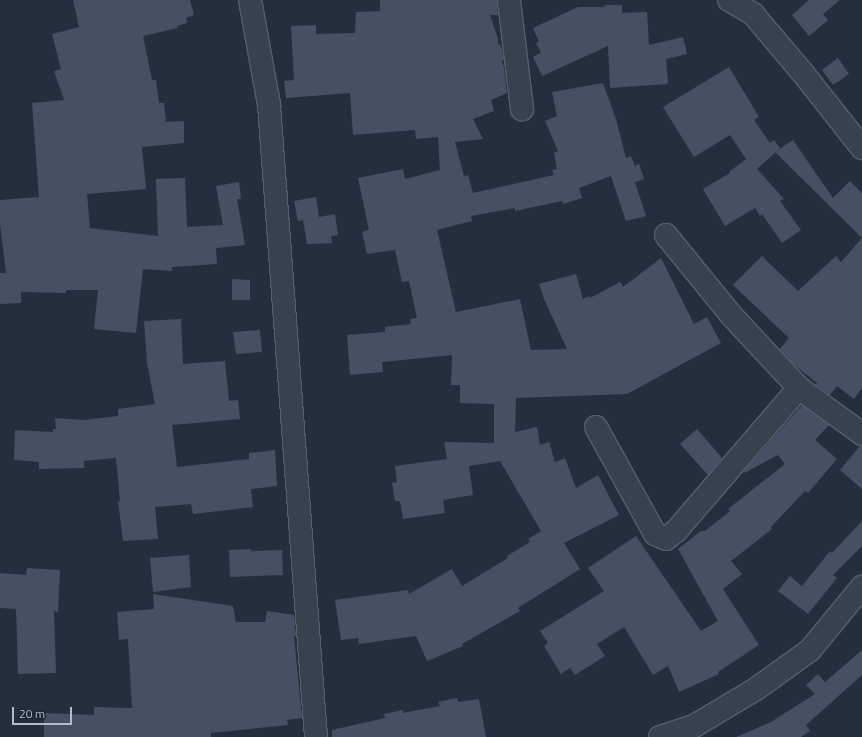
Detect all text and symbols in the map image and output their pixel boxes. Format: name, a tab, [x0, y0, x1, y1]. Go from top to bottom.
scale bar	[14, 699, 74, 725]
text: 20 m	[19, 704, 45, 723]

